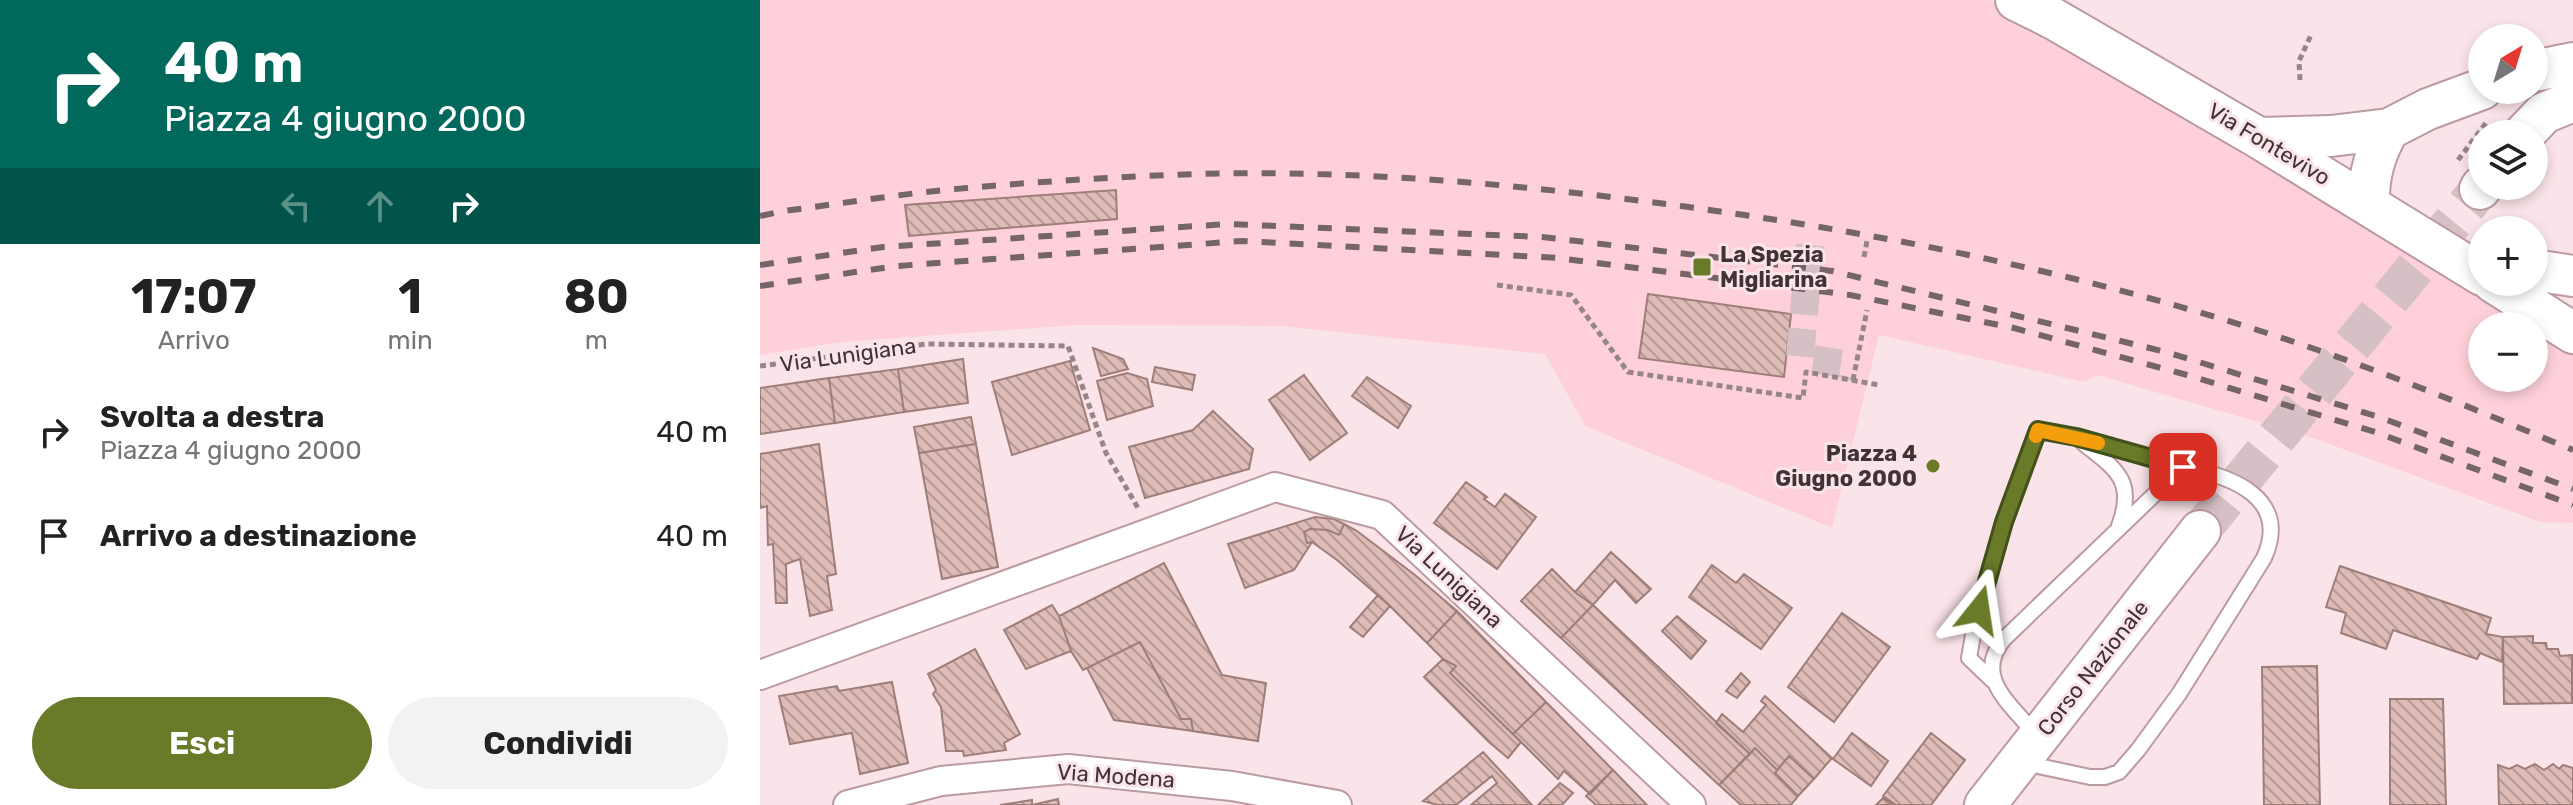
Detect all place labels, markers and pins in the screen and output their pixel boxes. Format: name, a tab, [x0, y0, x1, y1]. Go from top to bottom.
place label: La Spezia Migliarina	[1720, 241, 1827, 293]
marker: La Spezia Migliarina	[1691, 256, 1713, 278]
pin	[2149, 433, 2217, 501]
place label: Piazza 4 Giugno 2000	[1775, 440, 1917, 492]
marker: Piazza 4 Giugno 2000	[1924, 457, 1942, 475]

